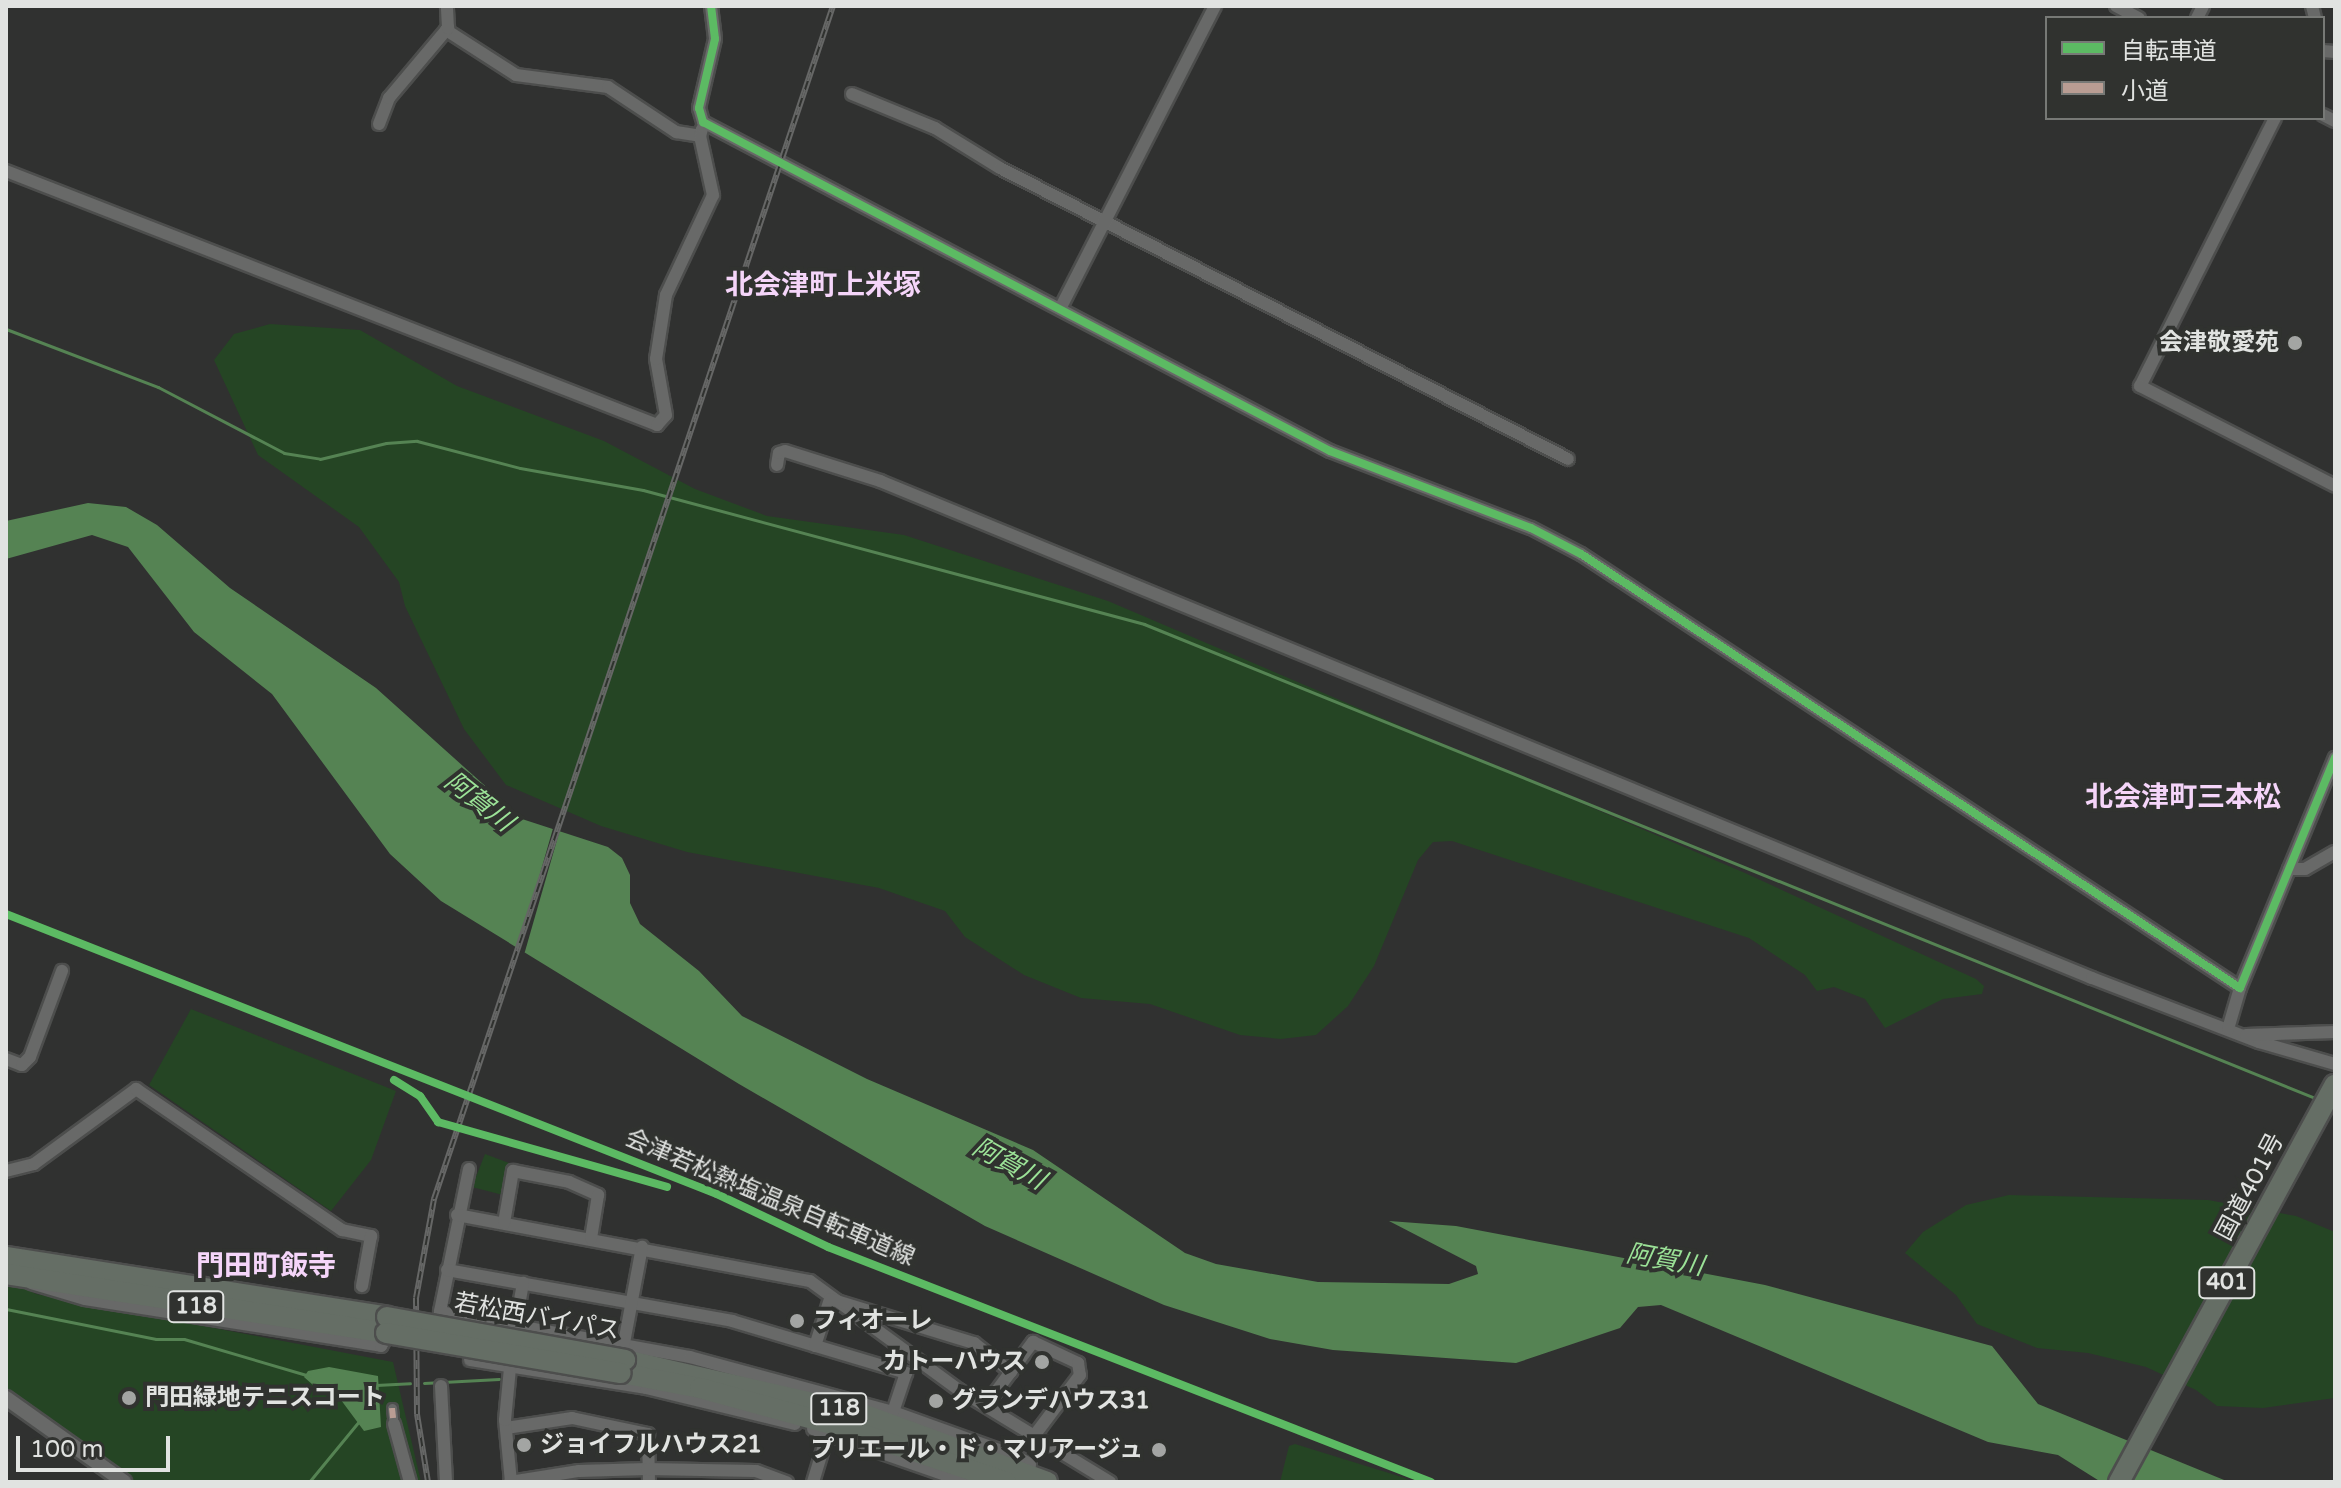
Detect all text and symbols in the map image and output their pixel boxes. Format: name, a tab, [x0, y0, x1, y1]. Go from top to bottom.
legend	[2045, 16, 2325, 120]
text: 自転車道	[2121, 37, 2217, 66]
text: 小道	[2121, 77, 2169, 106]
district label: 北会津町上米塚	[725, 268, 921, 302]
place label: 会津敬愛苑	[2159, 329, 2279, 357]
marker: 会津敬愛苑	[2286, 334, 2304, 352]
water label: 阿賀川	[439, 766, 519, 838]
district label: 北会津町三本松	[2085, 780, 2281, 814]
street label: 会津若松熱塩温泉自転車道線	[621, 1124, 919, 1272]
street label: 国道401号	[2210, 1128, 2290, 1246]
water label: 阿賀川	[967, 1131, 1051, 1197]
water label: 阿賀川	[1624, 1238, 1706, 1282]
district label: 門田町飯寺	[196, 1249, 336, 1283]
road number: 401	[2197, 1265, 2257, 1301]
street label: 若松西バイパス	[452, 1288, 622, 1346]
road number: 118	[166, 1289, 226, 1325]
place label: フィオーレ	[813, 1307, 933, 1335]
marker: フィオーレ	[788, 1312, 806, 1330]
place label: カトーハウス	[882, 1348, 1026, 1376]
marker: カトーハウス	[1033, 1353, 1051, 1371]
place label: 門田緑地テニスコート	[145, 1384, 385, 1412]
place label: グランデハウス31	[952, 1387, 1150, 1415]
marker: 門田緑地テニスコート	[120, 1389, 138, 1407]
road number: 118	[809, 1391, 869, 1427]
marker: グランデハウス31	[927, 1392, 945, 1410]
scale bar	[20, 1420, 174, 1470]
place label: ジョイフルハウス21	[540, 1431, 762, 1459]
text: 100 m	[30, 1435, 104, 1464]
marker: ジョイフルハウス21	[515, 1436, 533, 1454]
place label: プリエール・ド・マリアージュ	[808, 1436, 1143, 1464]
marker: プリエール・ド・マリアージュ	[1150, 1441, 1168, 1459]

